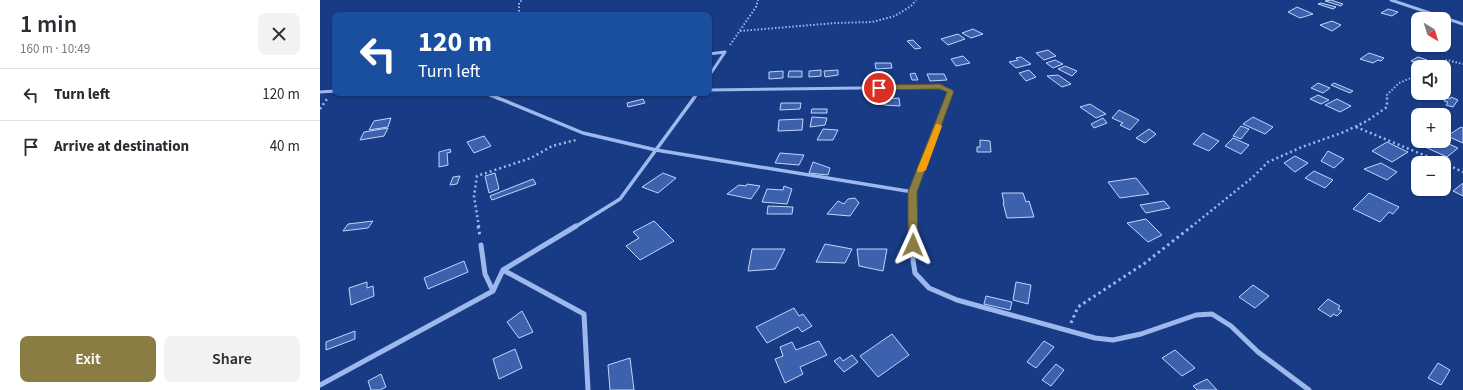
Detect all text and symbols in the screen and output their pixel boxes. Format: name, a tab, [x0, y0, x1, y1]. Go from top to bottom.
text: 1 min	[20, 7, 77, 42]
north arrow	[1411, 12, 1451, 52]
map controls	[1411, 12, 1451, 196]
button: close	[258, 13, 300, 55]
text: 120 m	[418, 22, 492, 62]
icon: left	[352, 28, 404, 80]
text: 160 m · 10:49	[20, 40, 90, 58]
text: Turn left	[418, 59, 480, 84]
button: sound	[1411, 60, 1451, 100]
pin	[862, 71, 896, 105]
icon: arrive	[868, 77, 890, 99]
icon: left	[20, 84, 42, 106]
text: Turn left	[54, 84, 110, 105]
text: 120 m	[262, 84, 300, 105]
button: +	[1411, 108, 1451, 148]
icon: arrive	[20, 136, 42, 158]
text: Arrive at destination	[54, 136, 189, 157]
text: 40 m	[270, 136, 300, 157]
button: −	[1411, 156, 1451, 196]
position arrow	[892, 224, 934, 266]
button: Exit	[20, 336, 156, 382]
button: Share	[164, 336, 300, 382]

